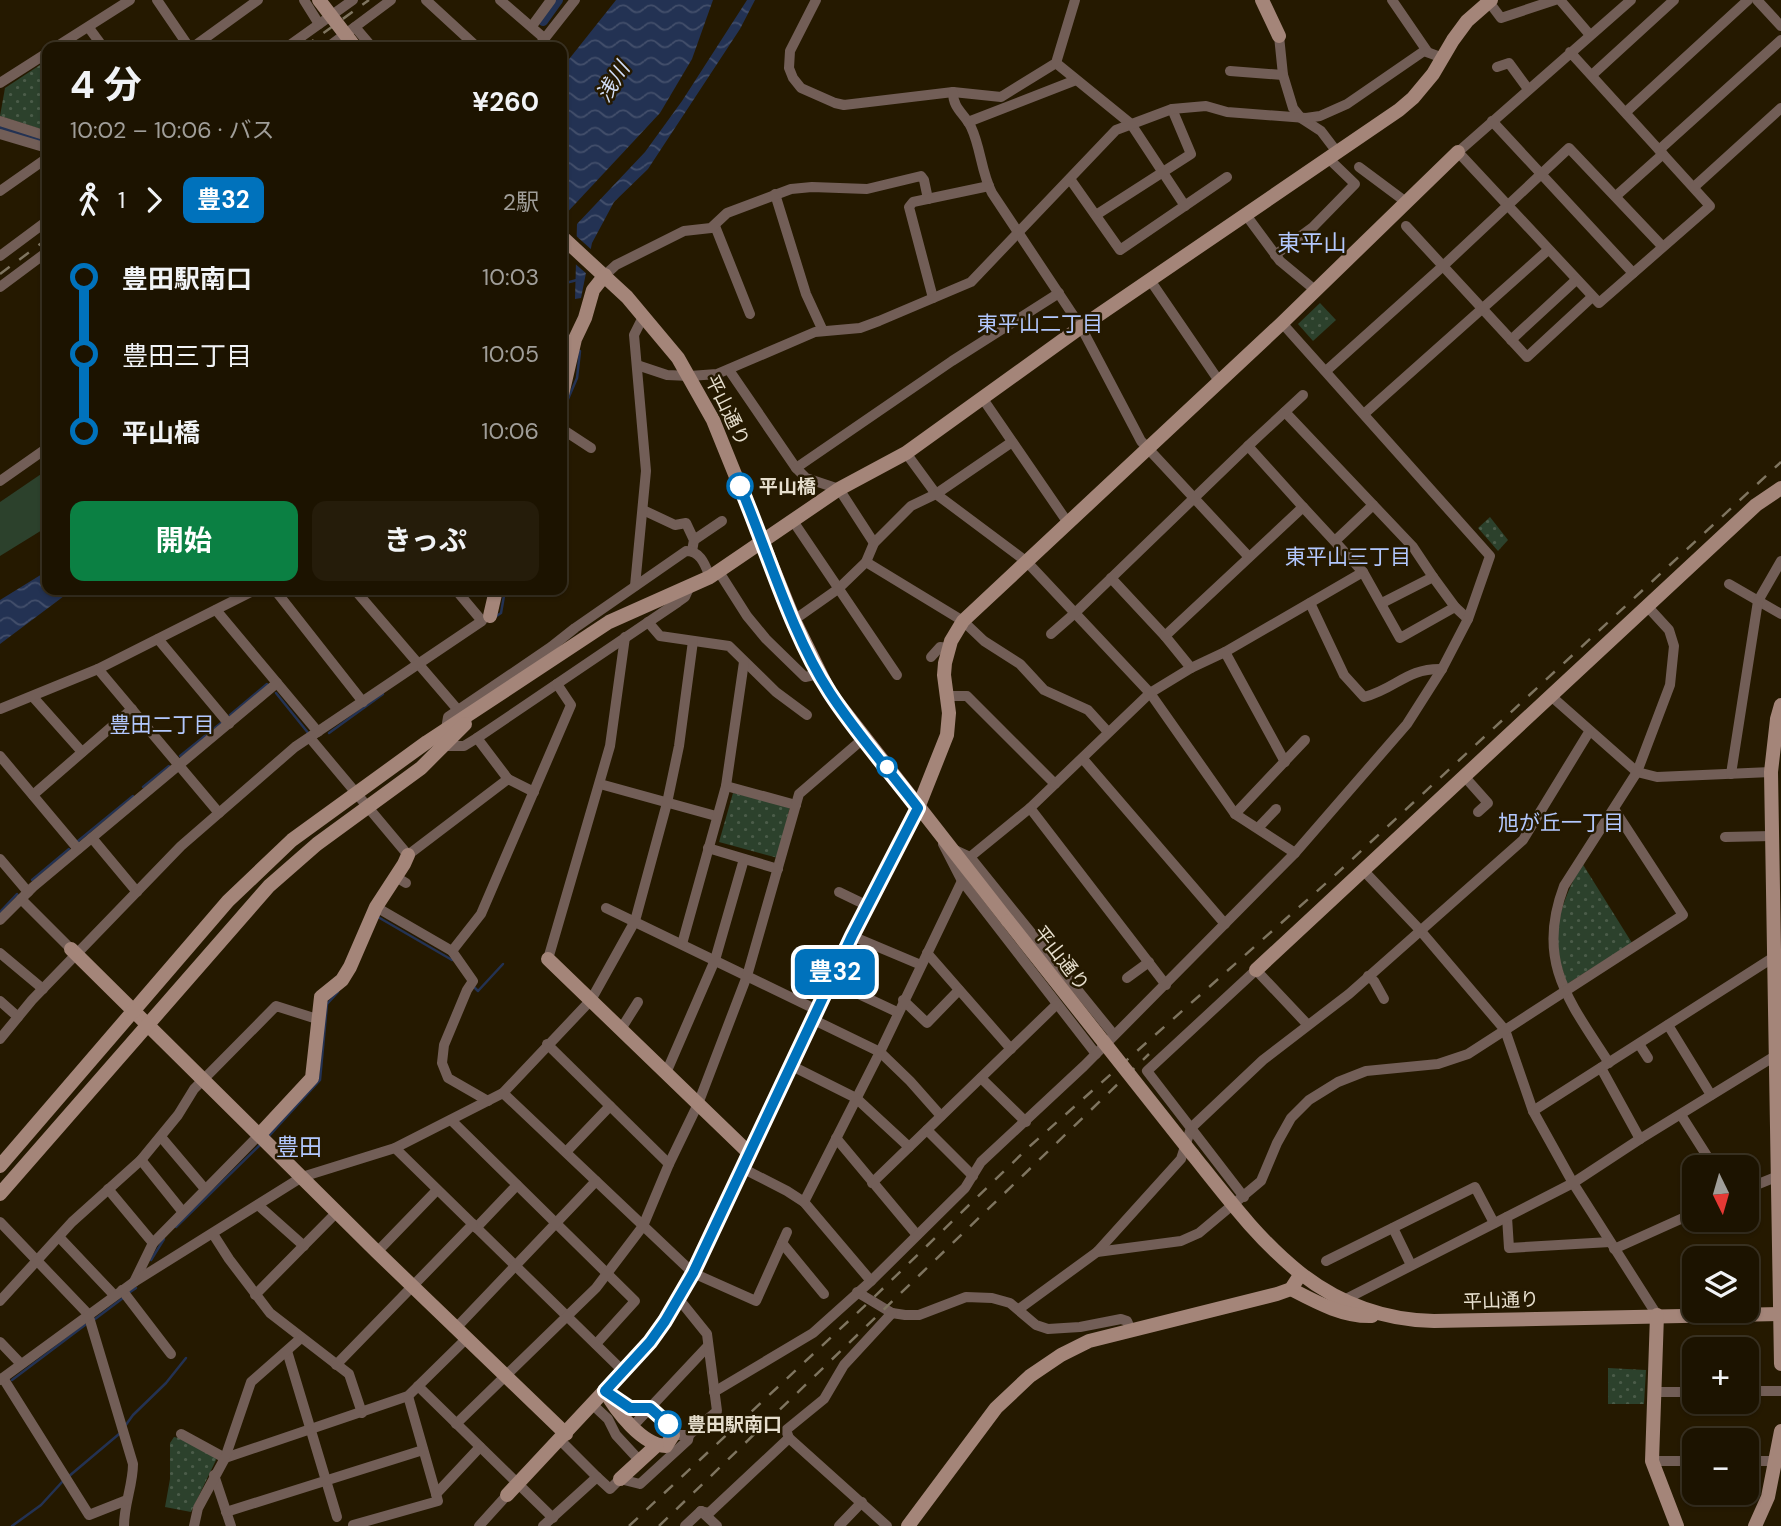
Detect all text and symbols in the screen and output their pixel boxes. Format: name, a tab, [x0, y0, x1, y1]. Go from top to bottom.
water label: 浅川	[590, 55, 637, 107]
text: 4 分	[70, 60, 142, 110]
text: ¥260	[472, 85, 539, 119]
text: 10:02 – 10:06 · バス	[70, 115, 274, 145]
icon: walk	[70, 181, 108, 219]
icon: forward	[135, 181, 173, 219]
text: 豊32	[197, 184, 250, 215]
text: 1	[118, 185, 125, 215]
text: 2駅	[503, 187, 539, 217]
district label: 東平山	[1278, 228, 1347, 258]
text: 豊田駅南口	[122, 262, 252, 296]
text: 10:03	[482, 262, 539, 292]
district label: 東平山二丁目	[977, 310, 1103, 338]
text: 豊田三丁目	[122, 339, 252, 373]
text: 10:05	[482, 339, 539, 369]
street label: 平山通り	[700, 371, 755, 450]
text: 平山橋	[122, 416, 200, 450]
text: 10:06	[481, 416, 539, 446]
marker: 平山橋	[727, 473, 753, 499]
place label: 平山橋	[759, 474, 816, 499]
button: 開始	[70, 501, 298, 581]
button: きっぷ	[312, 501, 539, 581]
district label: 東平山三丁目	[1285, 543, 1411, 571]
district label: 豊田二丁目	[110, 711, 215, 739]
unlabelled marker	[877, 757, 897, 777]
district label: 旭が丘一丁目	[1498, 809, 1624, 837]
street label: 平山通り	[1028, 921, 1095, 996]
line badge: 豊32	[795, 949, 875, 995]
text: 豊32	[809, 956, 861, 987]
district label: 豊田	[276, 1132, 322, 1162]
north arrow	[1682, 1155, 1759, 1232]
map controls	[1682, 1155, 1759, 1505]
button: layers	[1682, 1246, 1759, 1323]
street label: 平山通り	[1463, 1287, 1539, 1314]
button: +	[1682, 1337, 1759, 1414]
marker: 豊田駅南口	[655, 1411, 681, 1437]
place label: 豊田駅南口	[687, 1412, 782, 1437]
button: −	[1682, 1428, 1759, 1505]

